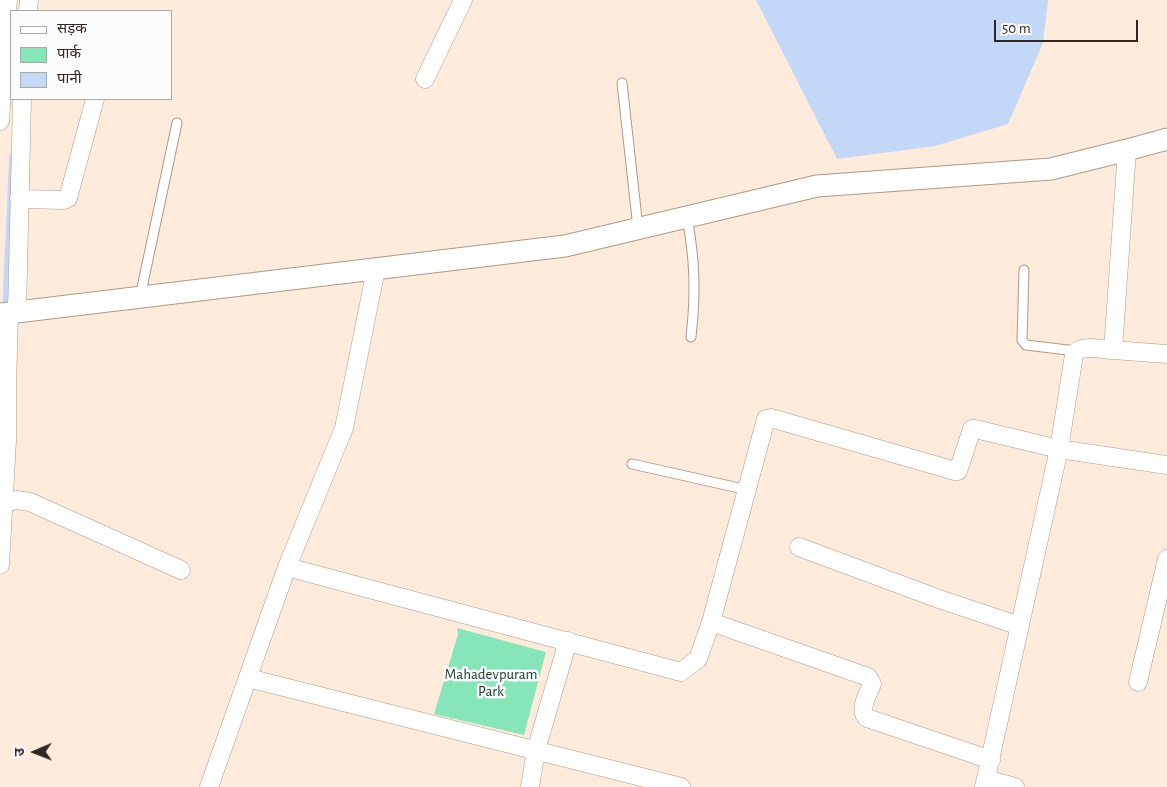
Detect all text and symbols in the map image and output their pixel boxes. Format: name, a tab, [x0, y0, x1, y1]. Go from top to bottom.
legend	[10, 10, 172, 100]
scale bar	[997, 10, 1141, 42]
text: सड़क	[57, 21, 87, 36]
text: 50 m	[1002, 21, 1031, 36]
text: पार्क	[57, 46, 81, 61]
text: पानी	[57, 71, 82, 86]
park label: Mahadevpuram Park	[445, 665, 537, 700]
north arrow	[10, 727, 60, 777]
text: उ	[13, 748, 27, 756]

